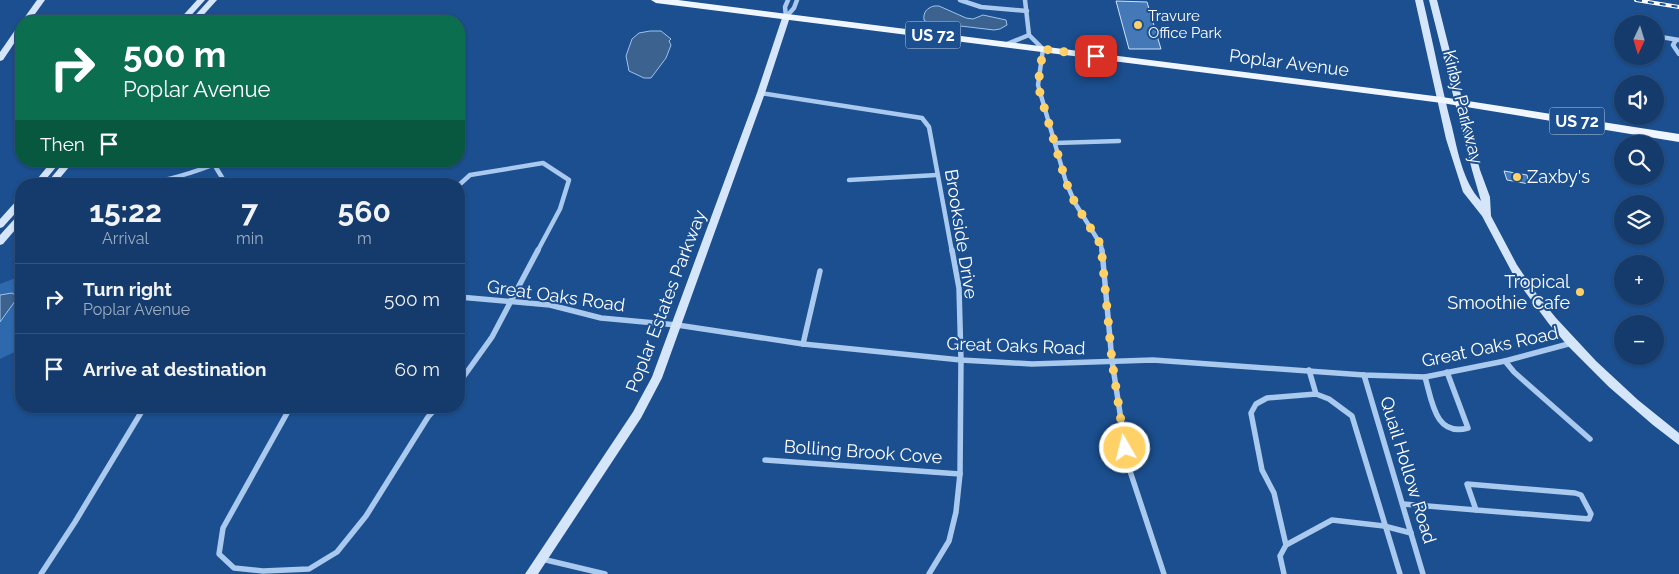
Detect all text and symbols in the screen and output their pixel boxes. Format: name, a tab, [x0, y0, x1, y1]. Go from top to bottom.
place label: Travure Office Park	[1148, 7, 1222, 42]
north arrow	[1614, 15, 1664, 65]
map controls	[1614, 15, 1664, 365]
marker: Travure Office Park	[1132, 19, 1144, 31]
road number: US 72	[906, 22, 960, 48]
text: 500 m	[123, 34, 226, 75]
icon: right	[40, 35, 105, 100]
pin	[1075, 35, 1117, 77]
icon: arrive	[1082, 42, 1110, 70]
street label: Poplar Avenue	[1228, 45, 1351, 80]
street label: Kirby Parkway	[1439, 48, 1488, 166]
button: sound	[1614, 75, 1664, 125]
text: Poplar Avenue	[123, 76, 270, 102]
road number: US 72	[1550, 108, 1604, 134]
icon: arrive	[95, 130, 123, 158]
text: Then	[40, 133, 85, 155]
button: search	[1614, 135, 1664, 185]
place label: Zaxby's	[1527, 166, 1590, 187]
street label: Brookside Drive	[941, 168, 982, 301]
marker: Zaxby's	[1511, 171, 1523, 183]
text: 15:22	[89, 194, 162, 229]
text: 7	[241, 194, 258, 229]
text: 560	[338, 194, 391, 229]
button: layers	[1614, 195, 1664, 245]
street label: Poplar Estates Parkway	[621, 206, 710, 395]
text: Arrival	[102, 229, 149, 248]
text: min	[236, 229, 263, 248]
text: m	[357, 229, 372, 248]
button: +	[1614, 255, 1664, 305]
place label: Tropical Smoothie Cafe	[1447, 271, 1570, 313]
street label: Great Oaks Road	[486, 275, 626, 316]
text: Turn right	[83, 278, 172, 300]
icon: right	[40, 285, 68, 313]
marker: Tropical Smoothie Cafe	[1574, 286, 1586, 298]
text: 500 m	[384, 288, 440, 310]
text: Poplar Avenue	[83, 300, 190, 319]
button: −	[1614, 315, 1664, 365]
street label: Great Oaks Road	[1420, 322, 1560, 371]
street label: Great Oaks Road	[946, 333, 1086, 358]
icon: arrive	[40, 355, 68, 383]
text: Arrive at destination	[83, 358, 267, 380]
text: 60 m	[395, 358, 440, 380]
street label: Quail Hollow Road	[1376, 394, 1441, 546]
position arrow	[1098, 421, 1150, 473]
street label: Bolling Brook Cove	[783, 435, 943, 468]

